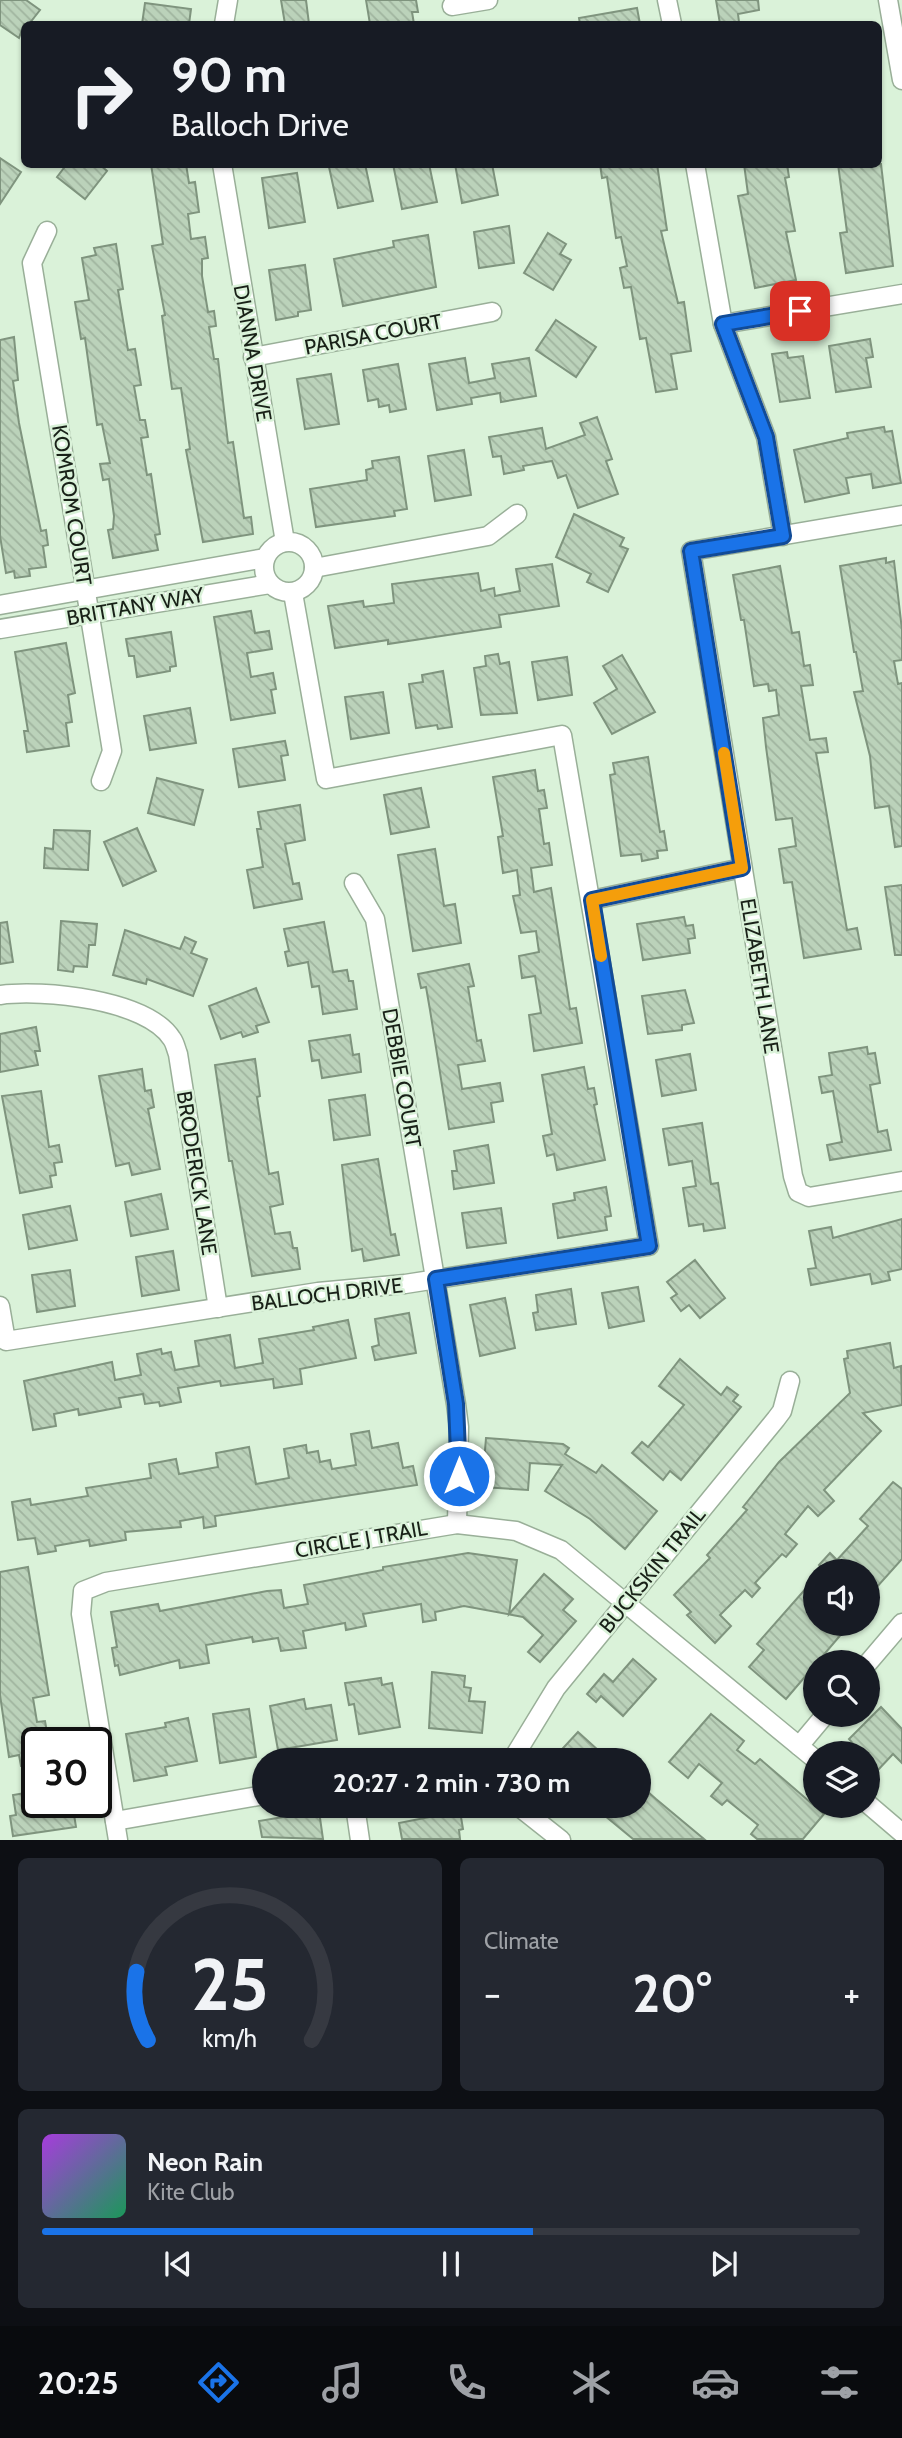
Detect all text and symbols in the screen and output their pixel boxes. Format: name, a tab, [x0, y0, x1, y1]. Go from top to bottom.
text: 90 m	[171, 45, 287, 104]
icon: right	[56, 49, 147, 140]
text: Balloch Drive	[171, 105, 349, 144]
pin	[770, 281, 830, 341]
street label: DIANNA DRIVE	[229, 283, 277, 423]
icon: arrive	[781, 292, 819, 330]
street label: PARISA COURT	[302, 308, 444, 360]
street label: KOMROM COURT	[47, 423, 97, 587]
street label: BRITTANY WAY	[65, 581, 207, 630]
street label: ELIZABETH LANE	[735, 897, 785, 1055]
street label: DEBBIE COURT	[377, 1006, 427, 1150]
street label: BRODERICK LANE	[172, 1089, 222, 1257]
street label: BALLOCH DRIVE	[250, 1272, 404, 1316]
position arrow	[422, 1439, 496, 1513]
street label: BUCKSKIN TRAIL	[594, 1502, 711, 1638]
street label: CIRCLE J TRAIL	[293, 1515, 429, 1563]
map controls	[803, 1559, 880, 1818]
button: sound	[803, 1559, 880, 1636]
button: search	[803, 1650, 880, 1727]
speed limit sign: 30	[21, 1727, 112, 1818]
button: layers	[803, 1741, 880, 1818]
text: 20:27 · 2 min · 730 m	[333, 1767, 570, 1799]
text: Climate	[484, 1927, 559, 1955]
text: 25	[191, 1941, 269, 2029]
text: 20°	[632, 1962, 712, 2025]
text: −	[484, 1970, 501, 2017]
text: +	[843, 1970, 860, 2017]
text: km/h	[203, 2023, 257, 2053]
text: Neon Rain	[147, 2146, 263, 2178]
text: Kite Club	[147, 2178, 234, 2206]
icon: previous	[159, 2245, 197, 2283]
icon: pause	[432, 2245, 470, 2283]
icon: next	[705, 2245, 743, 2283]
icon: directions	[194, 2358, 243, 2407]
icon: music	[318, 2358, 367, 2407]
icon: phone	[442, 2358, 491, 2407]
icon: climate	[567, 2358, 616, 2407]
icon: car	[691, 2358, 740, 2407]
icon: filters	[815, 2358, 864, 2407]
text: 20:25	[38, 2363, 118, 2402]

